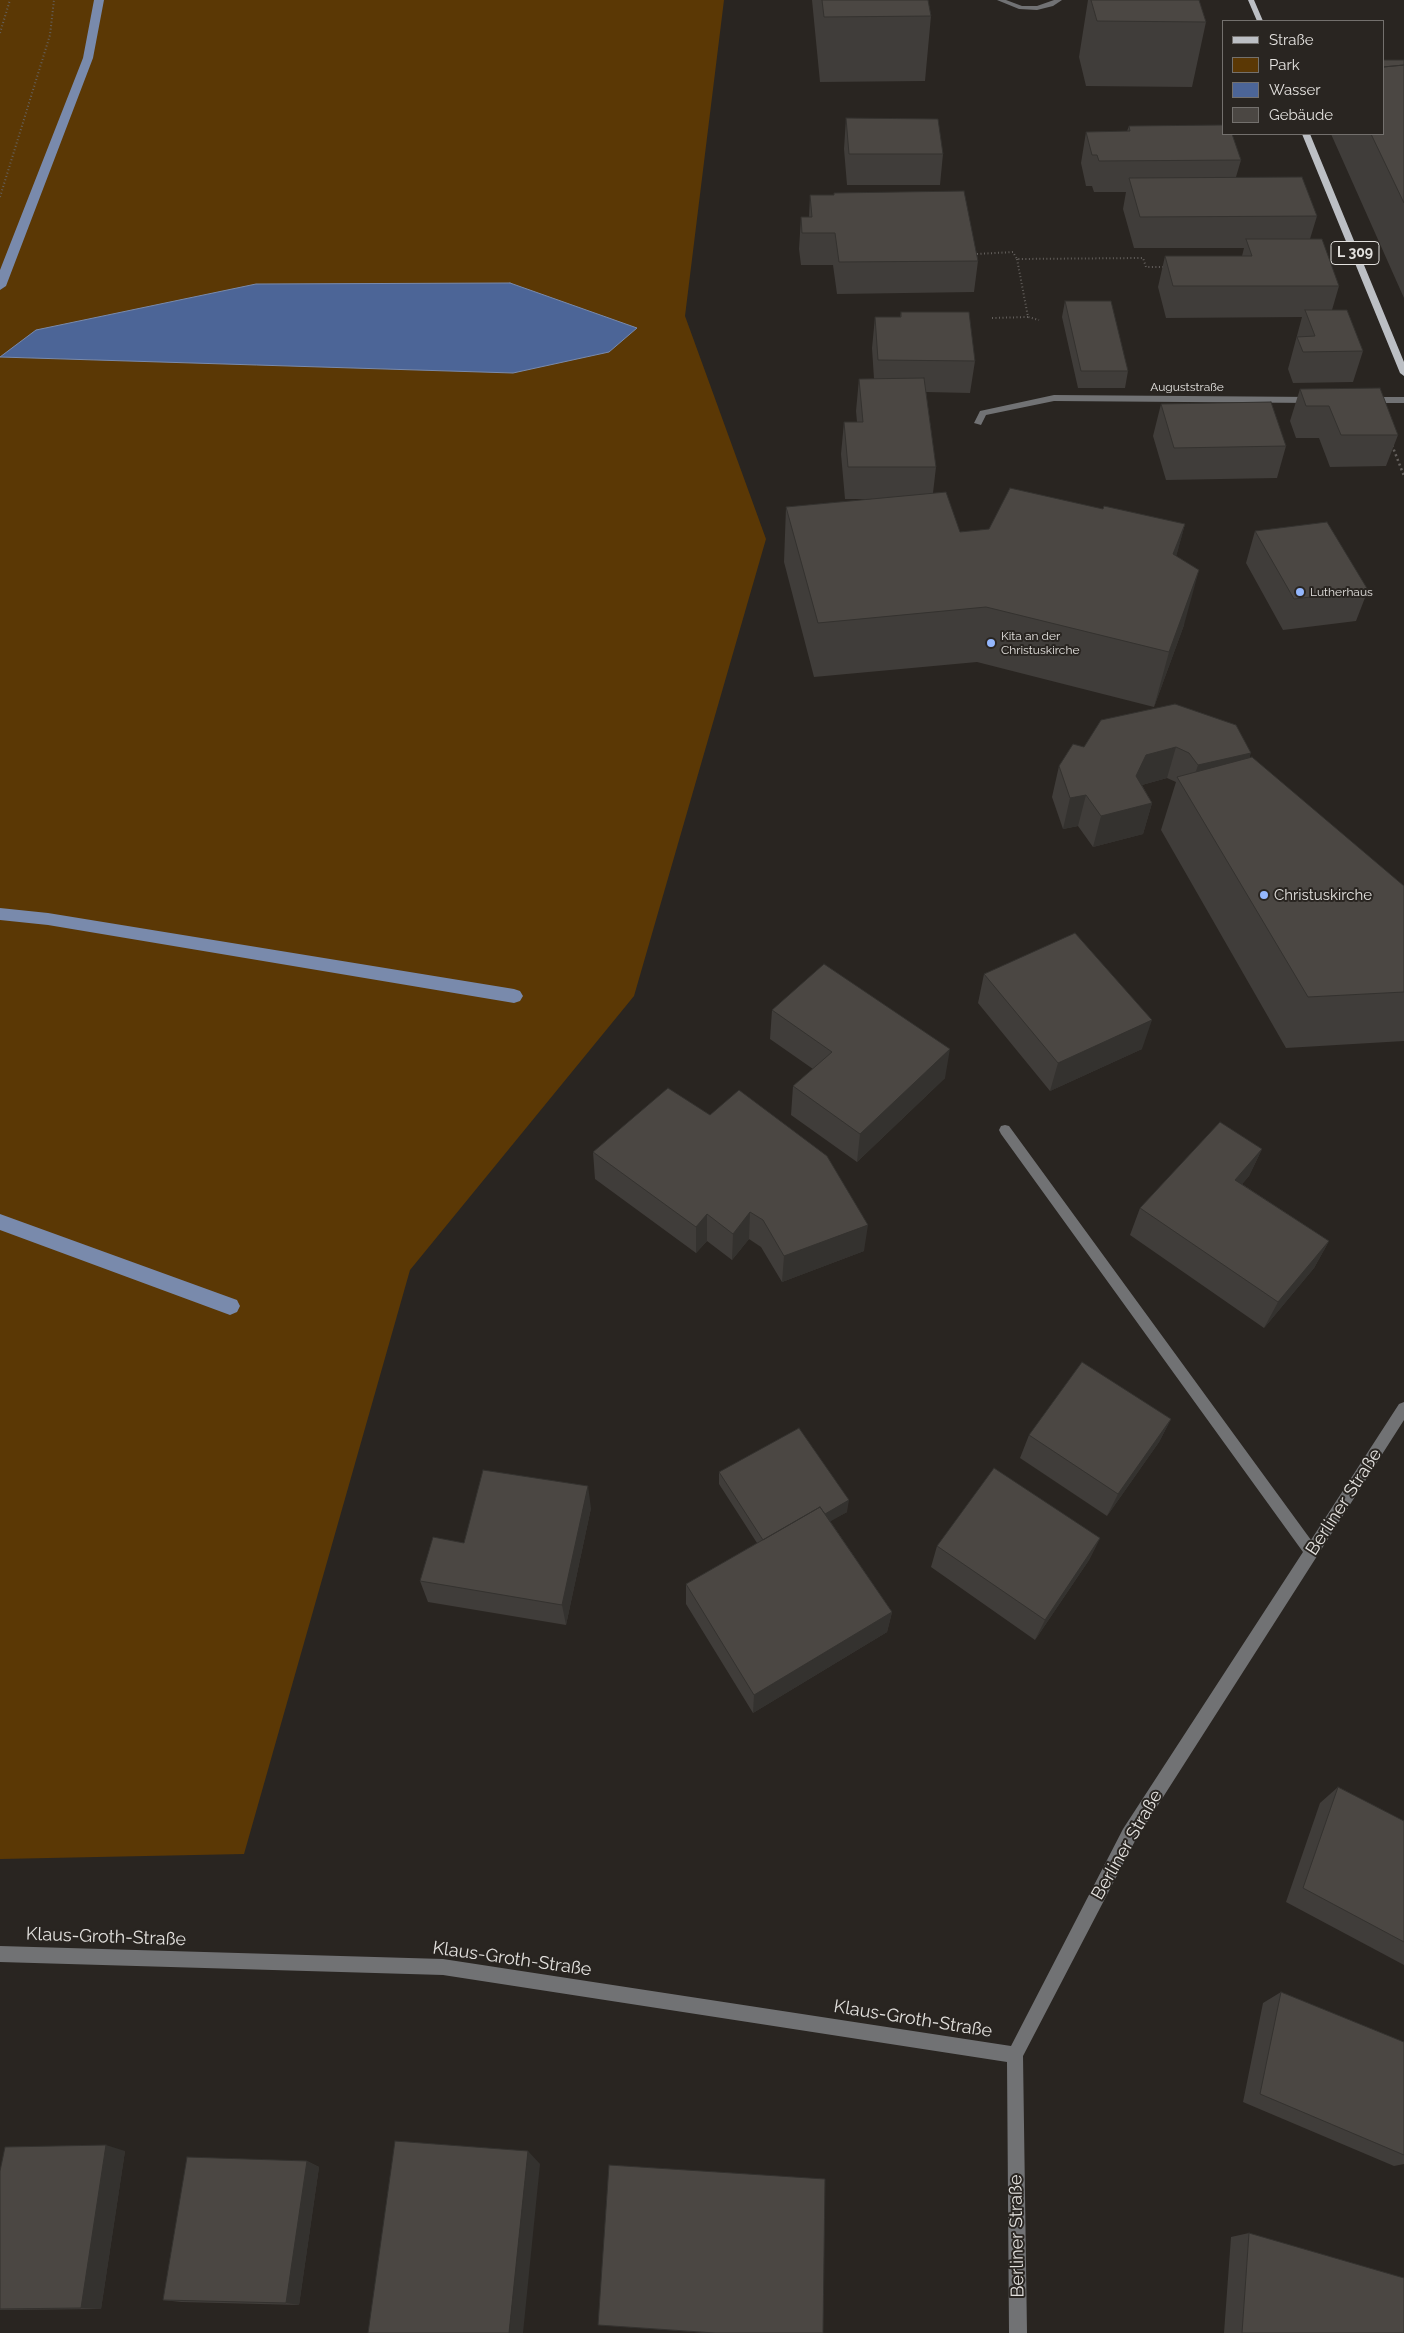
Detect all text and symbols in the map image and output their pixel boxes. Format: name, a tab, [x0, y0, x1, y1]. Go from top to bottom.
legend	[1222, 20, 1384, 135]
text: Straße	[1269, 31, 1313, 49]
text: Park	[1269, 56, 1300, 74]
text: Wasser	[1269, 81, 1321, 99]
text: Gebäude	[1269, 106, 1333, 124]
road number: L 309	[1331, 242, 1379, 264]
street label: Auguststraße	[1150, 380, 1224, 394]
place label: Lutherhaus	[1310, 585, 1373, 599]
marker: Lutherhaus	[1294, 586, 1306, 598]
place label: Kita an der Christuskirche	[1001, 629, 1079, 657]
marker: Kita an der Christuskirche	[985, 637, 997, 649]
place label: Christuskirche	[1274, 886, 1372, 904]
marker: Christuskirche	[1258, 889, 1270, 901]
street label: Berliner Straße	[1301, 1445, 1387, 1559]
street label: Berliner Straße	[1087, 1786, 1167, 1904]
street label: Klaus-Groth-Straße	[26, 1923, 186, 1951]
street label: Klaus-Groth-Straße	[431, 1937, 593, 1981]
street label: Klaus-Groth-Straße	[832, 1996, 994, 2042]
street label: Berliner Straße	[1005, 2174, 1029, 2298]

